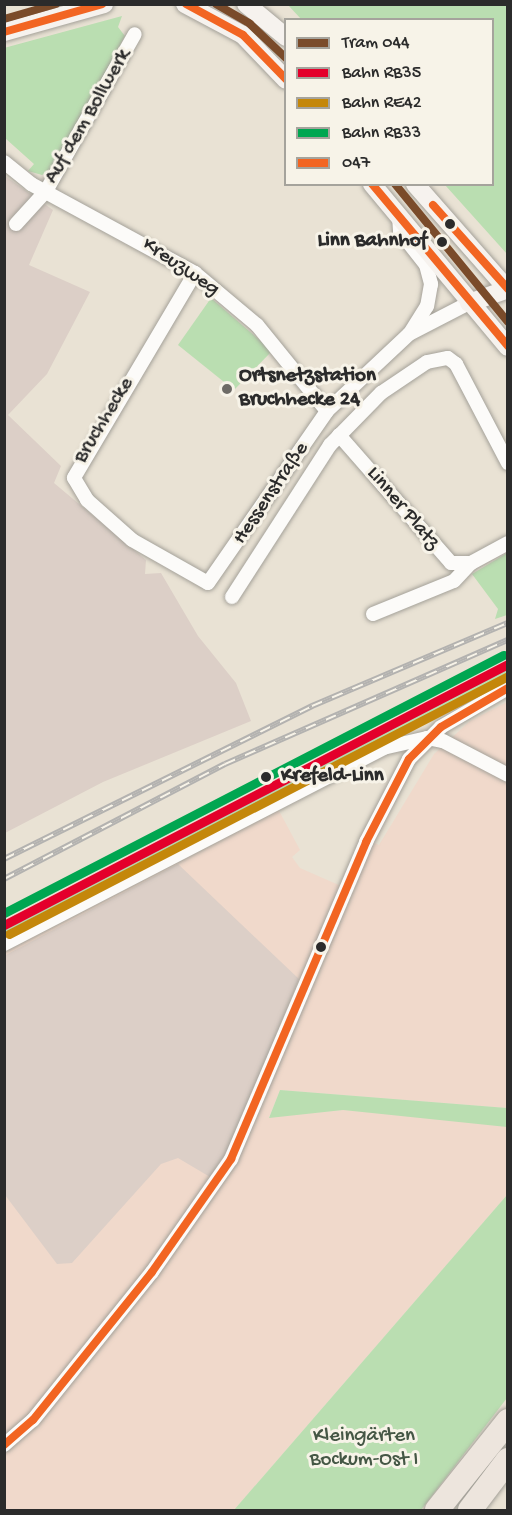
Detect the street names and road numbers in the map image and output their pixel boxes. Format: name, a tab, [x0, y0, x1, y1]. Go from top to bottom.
street label: Auf dem Bollwerk	[40, 45, 138, 189]
street label: Kreuzweg	[136, 233, 224, 303]
street label: Bruchhecke	[70, 373, 140, 469]
street label: Hessenstraße	[229, 438, 315, 550]
street label: Linner Platz	[360, 462, 444, 556]

